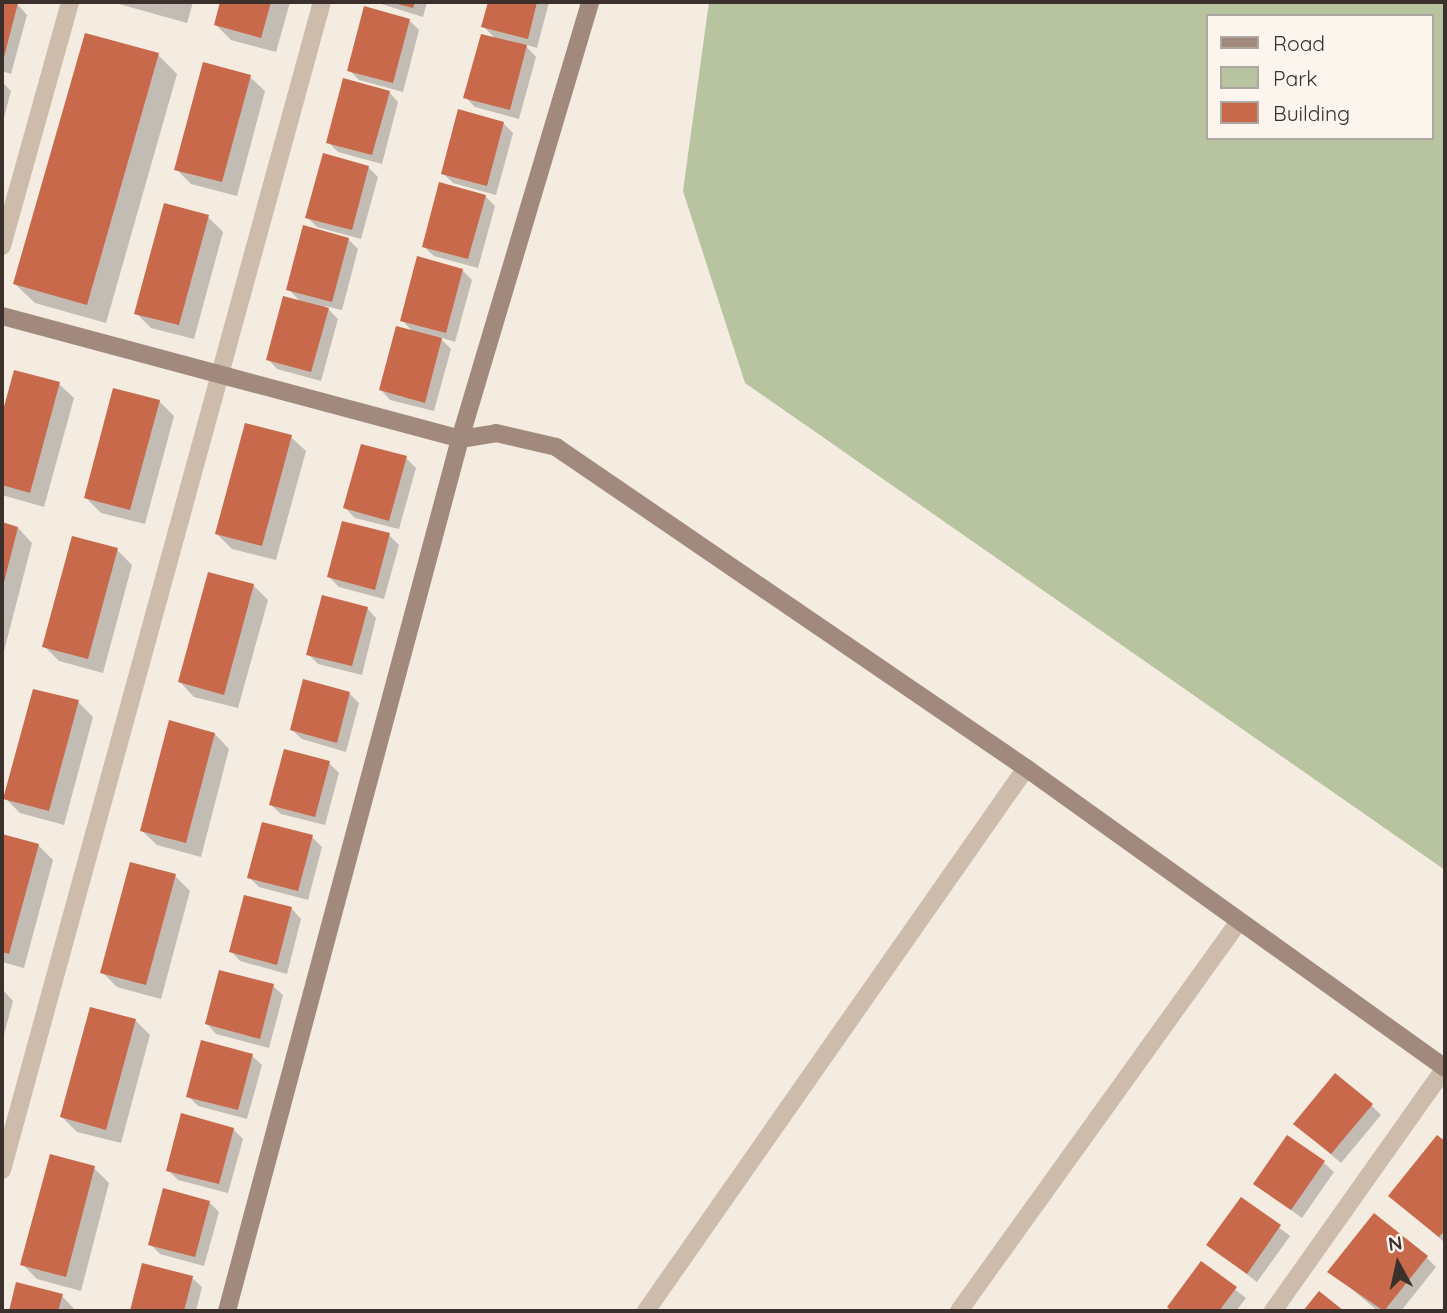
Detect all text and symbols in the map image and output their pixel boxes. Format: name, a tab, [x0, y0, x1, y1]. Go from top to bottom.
legend	[1206, 14, 1433, 140]
text: Road	[1273, 30, 1325, 56]
text: Park	[1273, 65, 1317, 91]
text: Building	[1273, 100, 1350, 126]
north arrow	[1363, 1229, 1433, 1299]
text: N	[1386, 1230, 1404, 1256]

